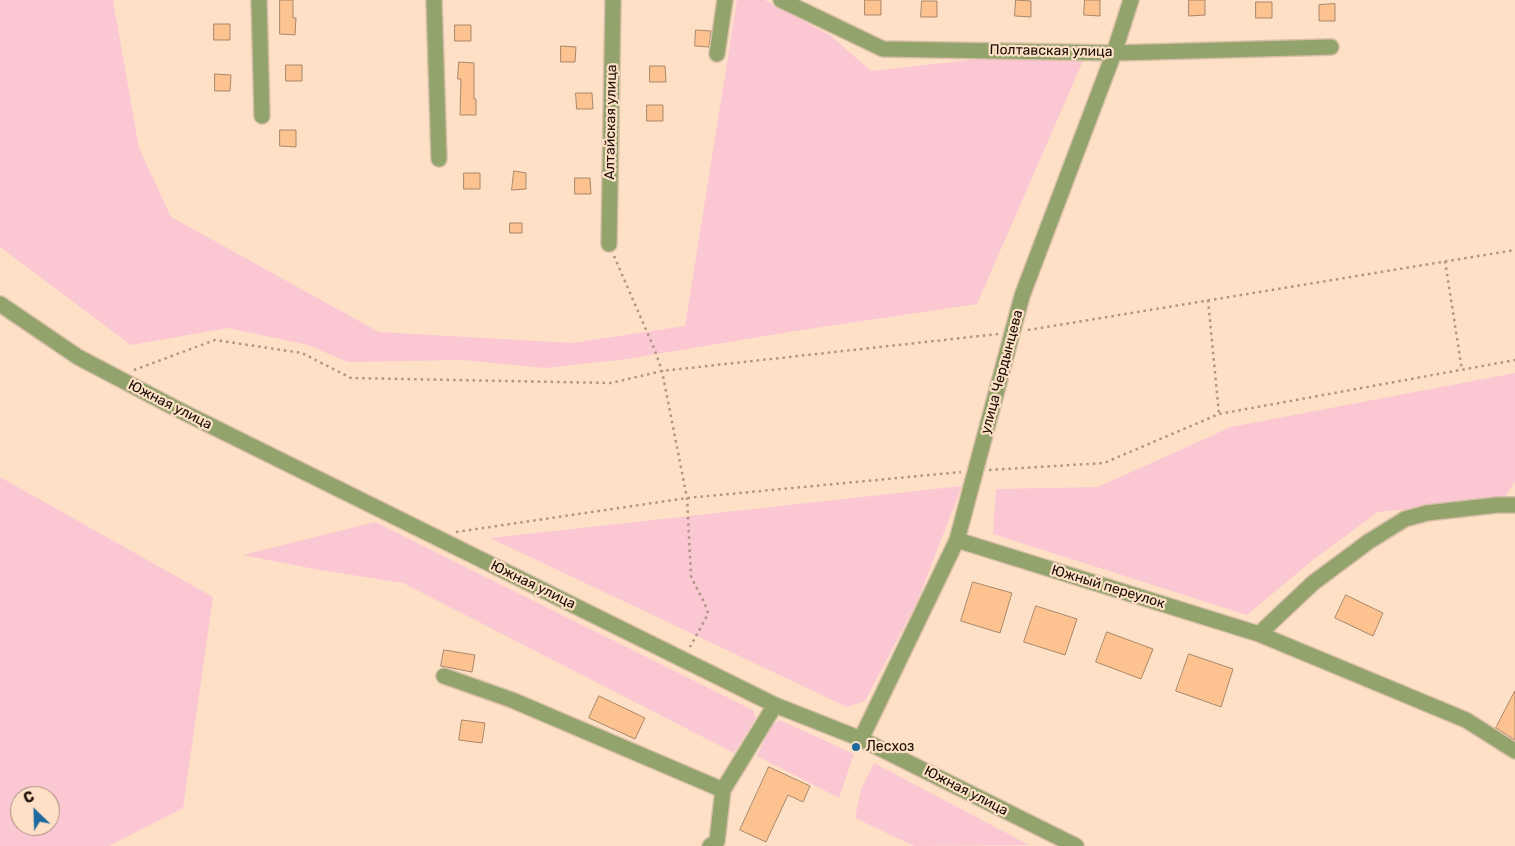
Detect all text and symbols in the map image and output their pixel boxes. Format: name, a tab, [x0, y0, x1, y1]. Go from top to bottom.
street label: Полтавская улица	[989, 42, 1113, 60]
street label: Алтайская улица	[602, 64, 620, 180]
street label: улица Чердынцева	[977, 308, 1027, 436]
street label: Южная улица	[125, 377, 215, 433]
street label: Южная улица	[488, 557, 578, 613]
street label: Южный переулок	[1049, 562, 1167, 612]
place label: Лесхоз	[866, 739, 914, 755]
marker: Лесхоз	[850, 741, 862, 753]
street label: Южная улица	[921, 763, 1011, 819]
north arrow	[10, 786, 60, 836]
text: С	[21, 788, 37, 808]

